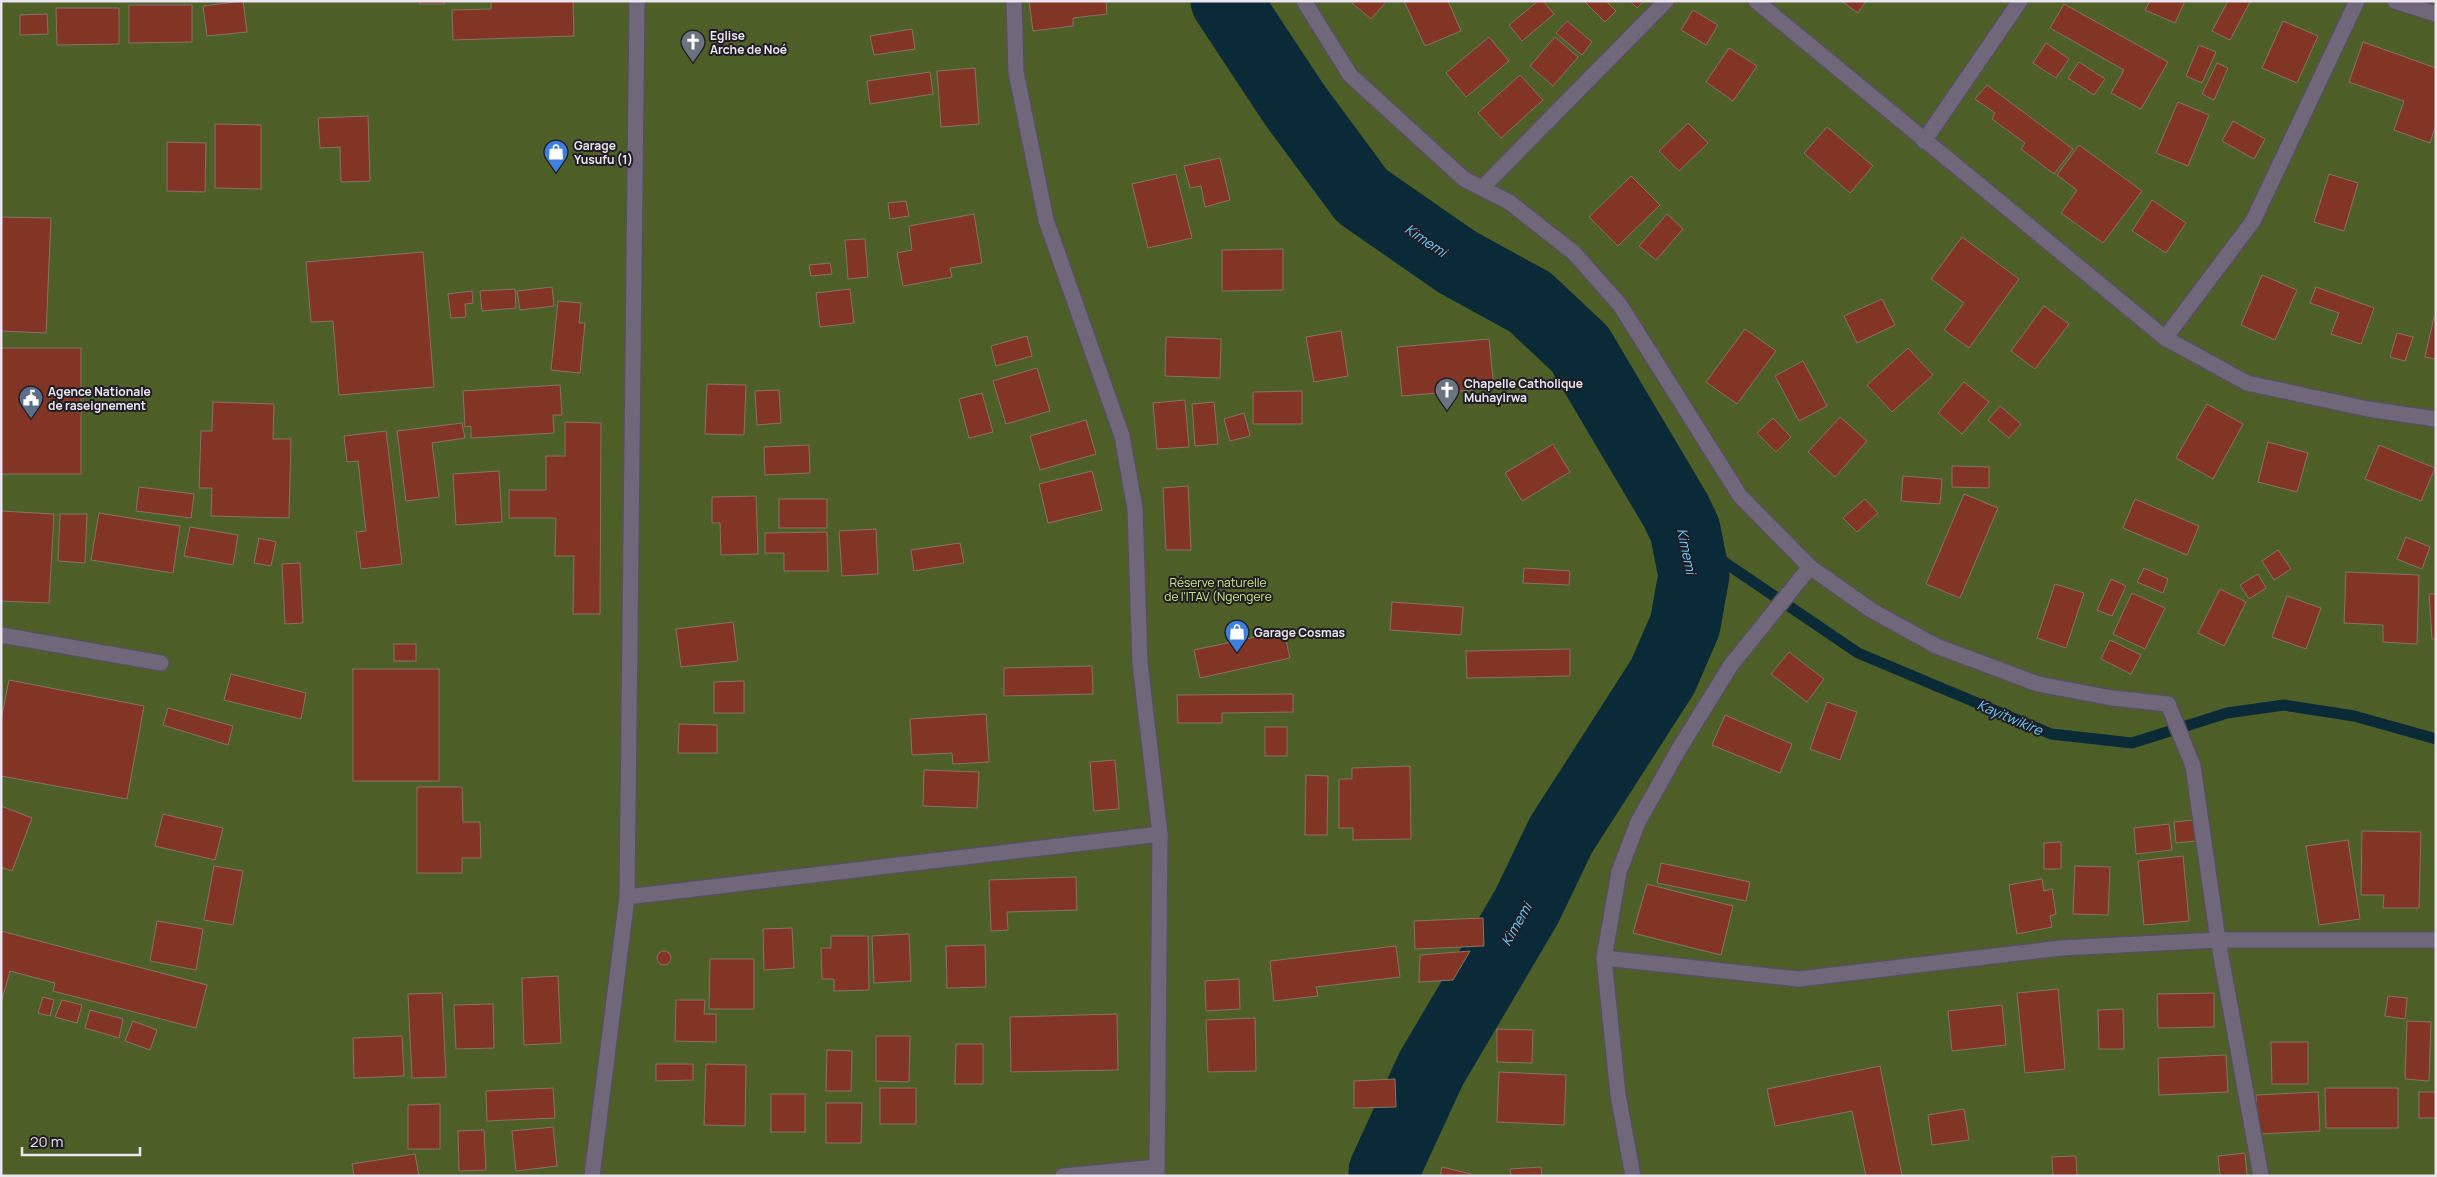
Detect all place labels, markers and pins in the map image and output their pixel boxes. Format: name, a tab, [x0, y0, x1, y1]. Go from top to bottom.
place label: Eglise Arche de Noé	[710, 27, 787, 58]
church icon: Eglise Arche de Noé	[680, 29, 706, 63]
place label: Garage Yusufu (1)	[574, 137, 633, 168]
shop icon: Garage Yusufu (1)	[543, 139, 569, 173]
place label: Chapelle Catholique Muhayirwa	[1464, 375, 1583, 406]
church icon: Chapelle Catholique Muhayirwa	[1434, 377, 1460, 411]
place label: Agence Nationale de raseignement	[48, 383, 151, 414]
public building icon: Agence Nationale de raseignement	[18, 385, 44, 419]
shop icon: Garage Cosmas	[1224, 619, 1250, 653]
place label: Garage Cosmas	[1254, 624, 1346, 641]

